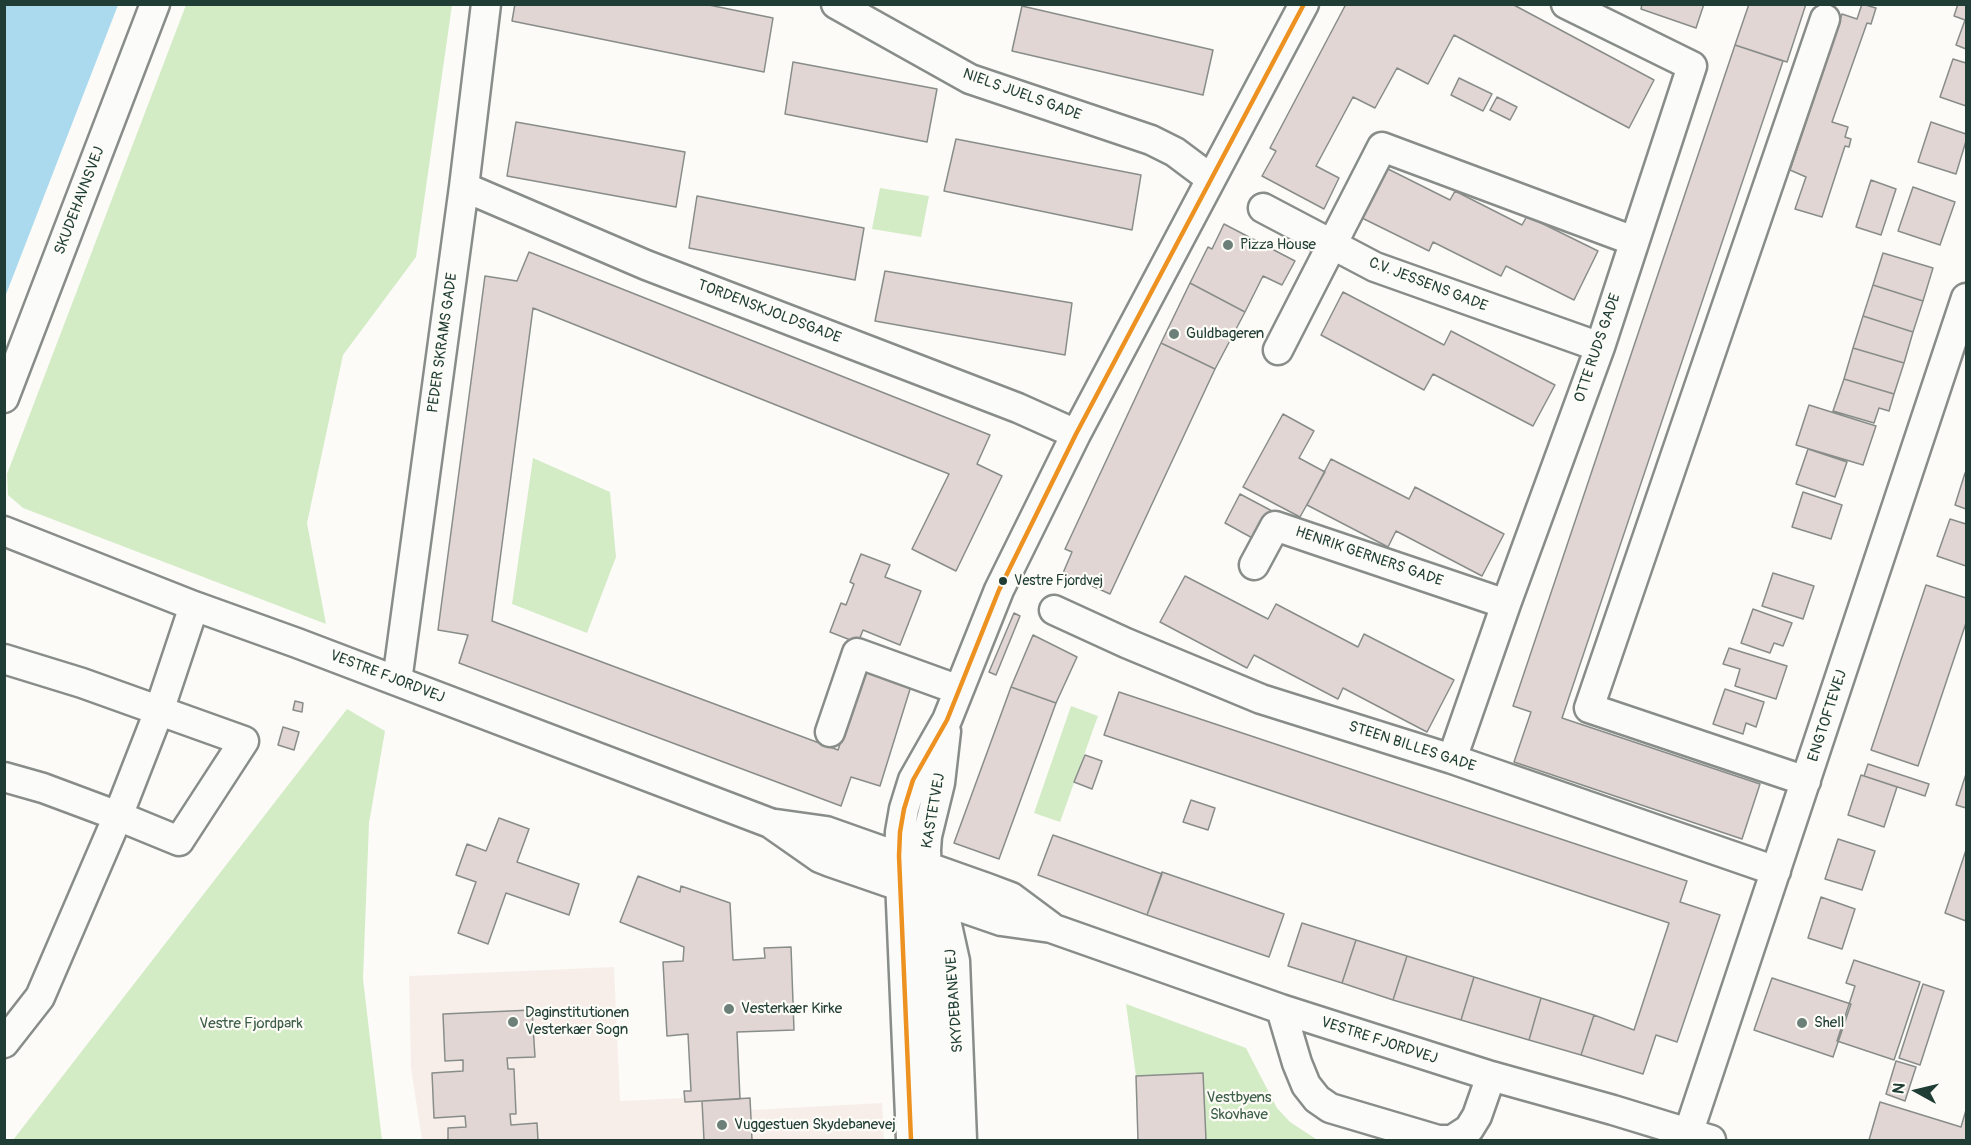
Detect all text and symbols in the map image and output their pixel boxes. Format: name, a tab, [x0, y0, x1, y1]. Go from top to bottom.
street label: NIELS JUELS GADE	[960, 65, 1084, 125]
street label: SKUDEHAVNSVEJ	[51, 145, 109, 257]
place label: Pizza House	[1240, 236, 1316, 254]
marker: Pizza House	[1221, 238, 1235, 252]
street label: C.V. JESSENS GADE	[1366, 254, 1490, 316]
street label: PEDER SKRAMS GADE	[424, 272, 462, 414]
street label: TORDENSKJOLDSGADE	[695, 276, 843, 348]
street label: OTTE RUDS GADE	[1571, 291, 1625, 405]
place label: Guldbageren	[1186, 325, 1264, 343]
marker: Guldbageren	[1167, 327, 1181, 341]
street label: HENRIK GERNERS GADE	[1293, 523, 1445, 591]
place label: Vestre Fjordvej	[1014, 573, 1103, 589]
marker: Vestre Fjordvej	[997, 575, 1009, 587]
street label: VESTRE FJORDVEJ	[327, 647, 447, 707]
street label: ENGTOFTEVEJ	[1805, 668, 1851, 764]
street label: STEEN BILLES GADE	[1346, 718, 1478, 776]
street label: KASTETVEJ	[919, 772, 949, 850]
street label: SKYDEBANEVEJ	[942, 949, 968, 1053]
place label: Vesterkær Kirke	[741, 1000, 842, 1018]
marker: Vesterkær Kirke	[722, 1002, 736, 1016]
place label: Daginstitutionen Vesterkær Sogn	[525, 1004, 629, 1039]
street label: VESTRE FJORDVEJ	[1318, 1014, 1440, 1068]
place label: Shell	[1814, 1014, 1844, 1032]
park label: Vestre Fjordpark	[199, 1015, 303, 1033]
marker: Daginstitutionen Vesterkær Sogn	[506, 1015, 520, 1029]
marker: Shell	[1795, 1016, 1809, 1030]
north arrow	[1887, 1061, 1947, 1121]
text: N	[1889, 1082, 1910, 1095]
park label: Vestbyens Skovhave	[1207, 1089, 1271, 1124]
place label: Vuggestuen Skydebanevej	[734, 1116, 896, 1134]
marker: Vuggestuen Skydebanevej	[715, 1118, 729, 1132]

